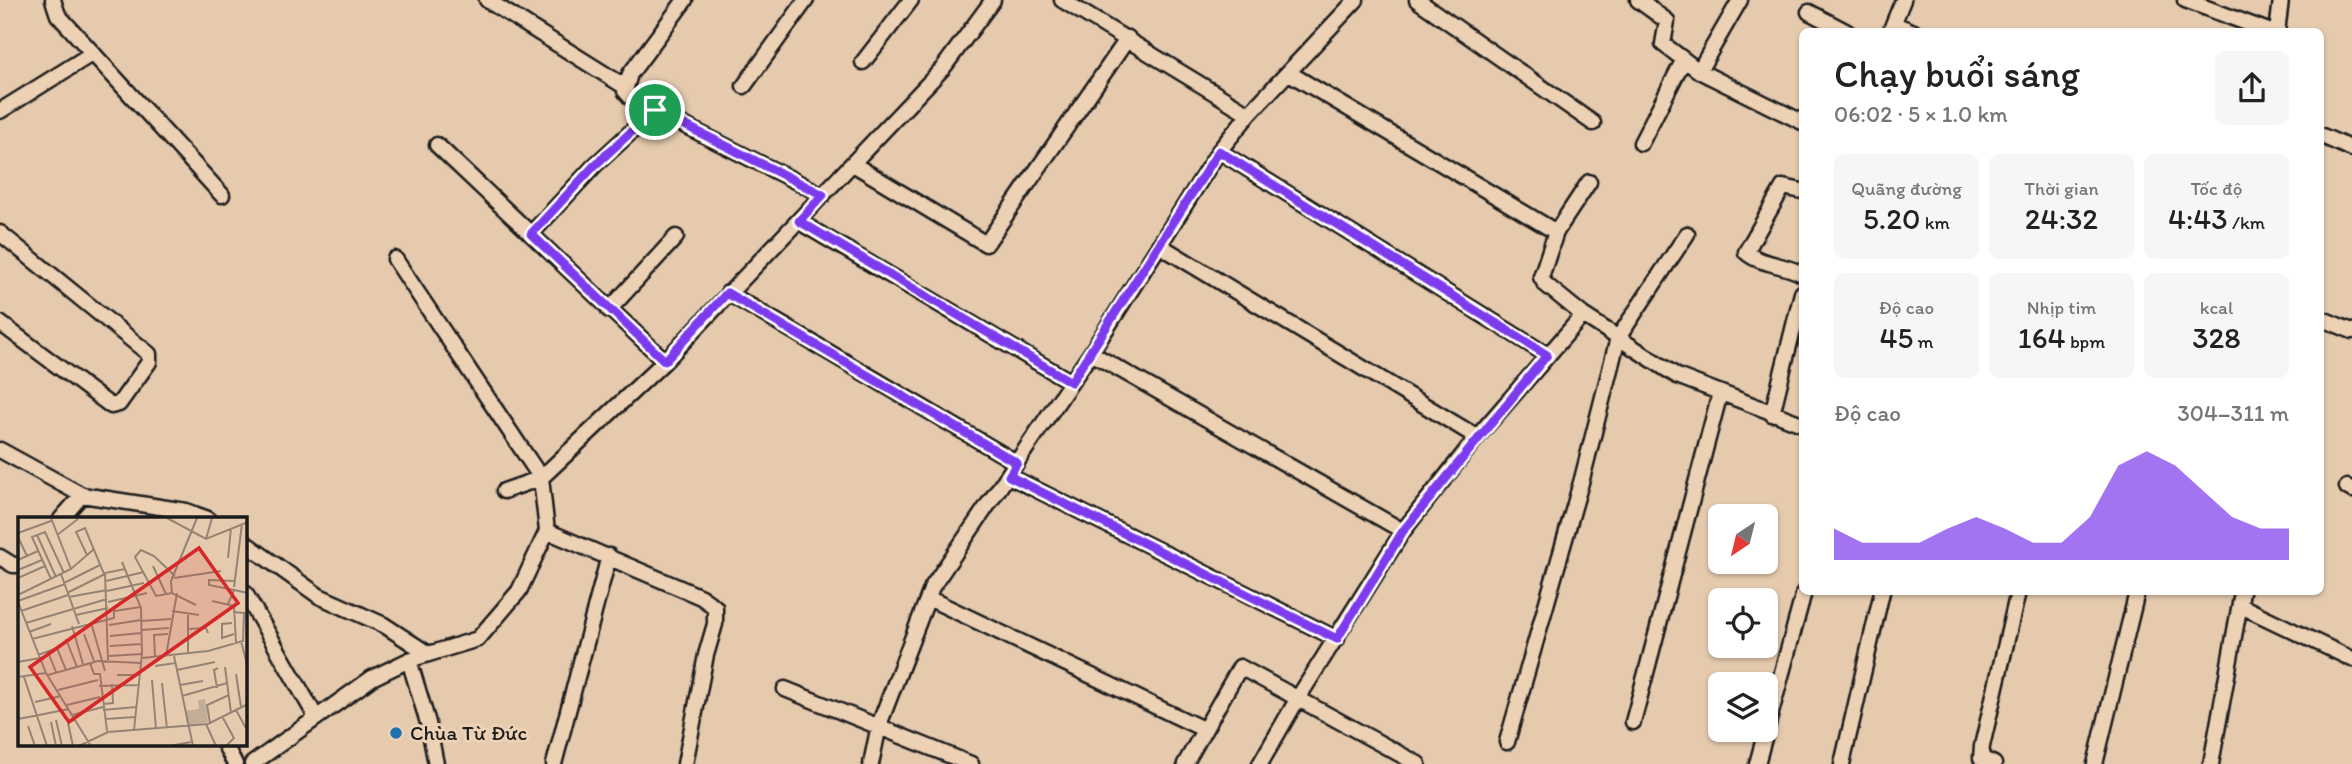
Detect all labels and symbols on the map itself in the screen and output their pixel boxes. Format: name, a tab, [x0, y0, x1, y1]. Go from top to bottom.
pin	[625, 80, 685, 140]
north arrow	[1708, 504, 1778, 574]
inset map	[18, 517, 247, 746]
place label: Chùa Từ Đức	[410, 720, 528, 745]
marker: Chùa Từ Đức	[388, 725, 404, 741]

